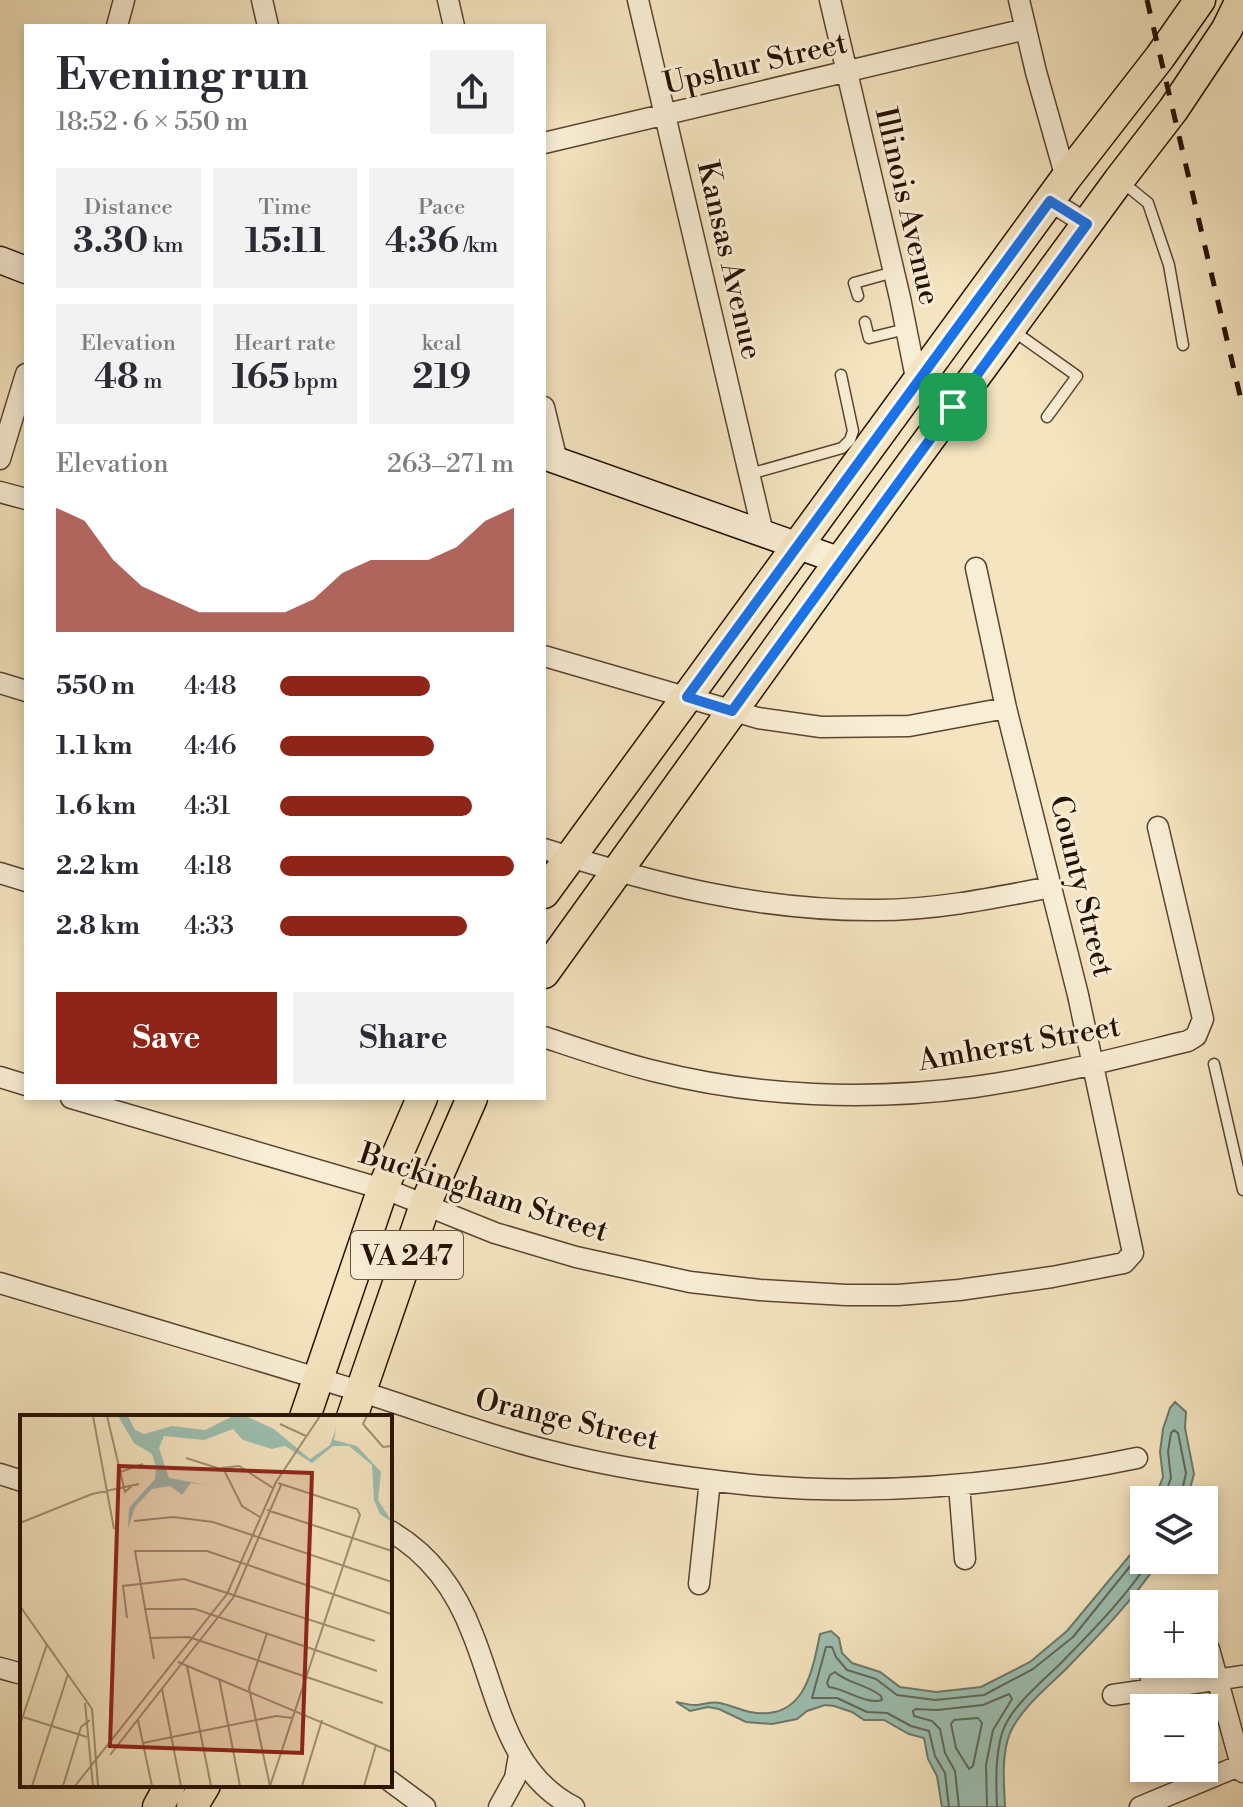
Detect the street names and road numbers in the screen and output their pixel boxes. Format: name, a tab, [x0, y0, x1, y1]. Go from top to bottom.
street label: Upshur Street	[659, 24, 851, 104]
street label: Illinois Avenue	[866, 104, 948, 309]
street label: Kansas Avenue	[688, 157, 770, 363]
street label: County Street	[1040, 792, 1122, 981]
street label: Amherst Street	[914, 1007, 1124, 1081]
street label: Buckingham Street	[354, 1135, 613, 1251]
road number: VA 247	[351, 1231, 463, 1279]
street label: Orange Street	[471, 1380, 663, 1460]

